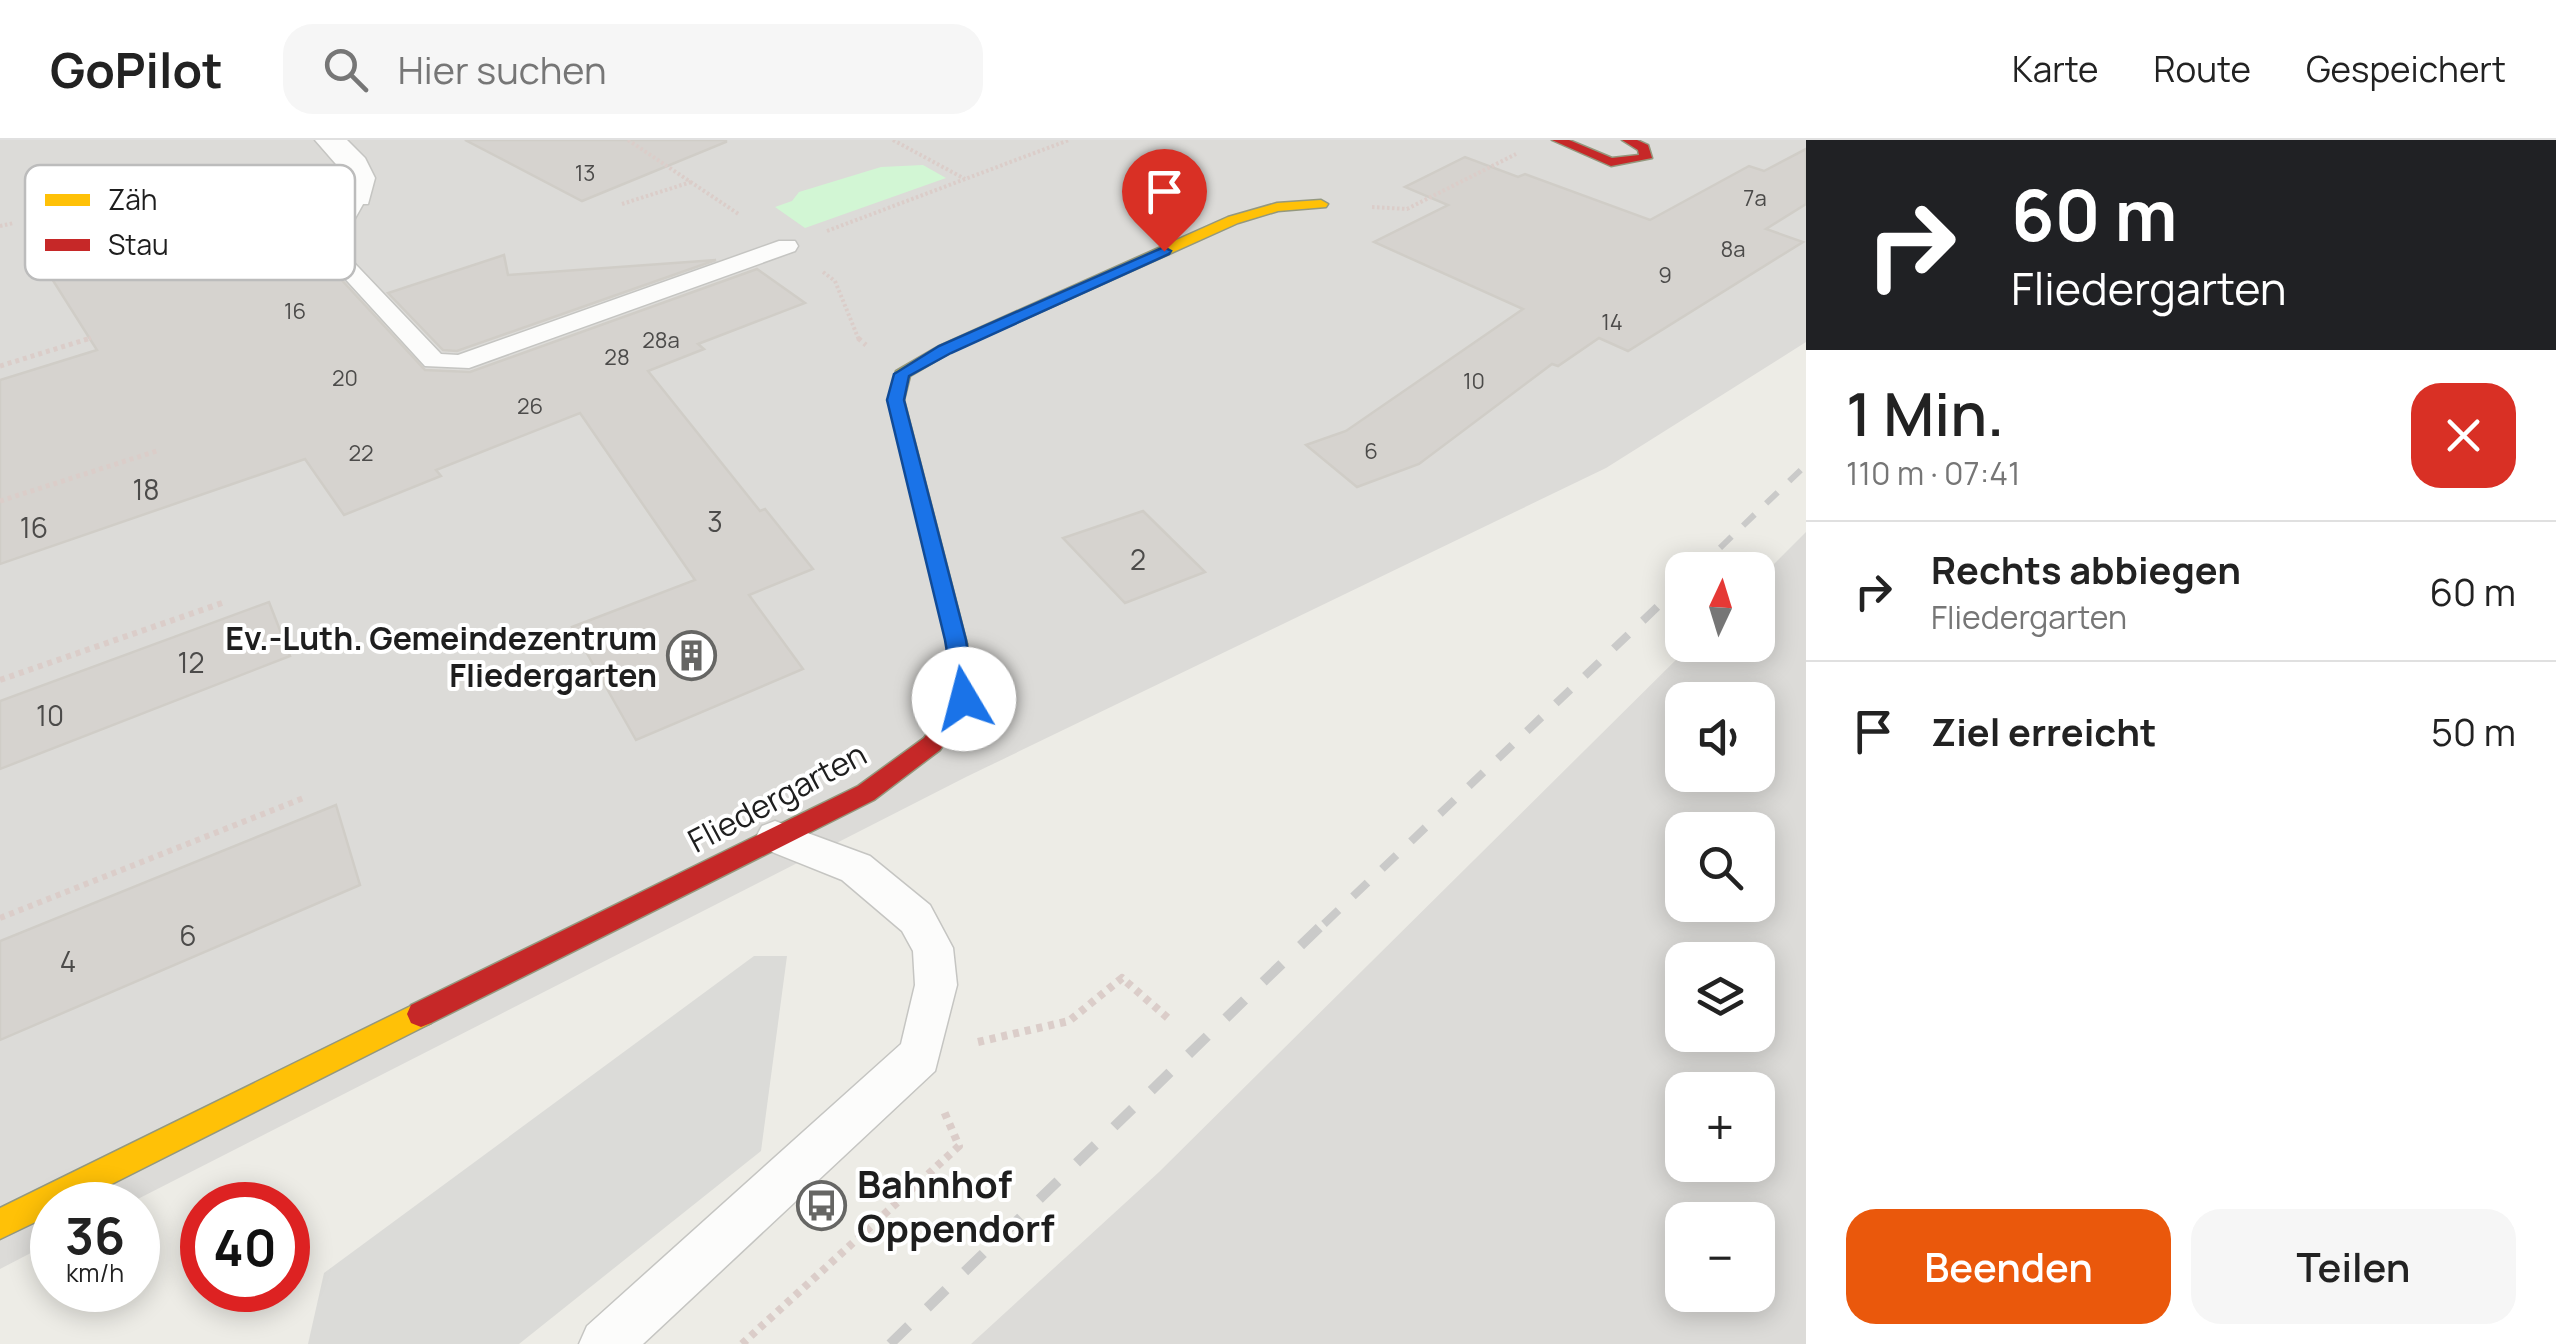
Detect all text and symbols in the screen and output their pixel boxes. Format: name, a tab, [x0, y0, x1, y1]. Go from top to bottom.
search box	[283, 24, 983, 114]
text: GoPilot	[50, 37, 223, 102]
icon: search	[318, 42, 373, 97]
text: Hier suchen	[398, 43, 607, 95]
text: Karte	[2012, 45, 2099, 93]
text: Route	[2154, 45, 2251, 93]
text: Gespeichert	[2306, 45, 2506, 93]
pin	[1122, 149, 1207, 252]
house number: 13	[575, 158, 595, 188]
icon: arrive	[1137, 164, 1192, 219]
legend	[25, 165, 355, 280]
text: 60 m	[2011, 166, 2178, 262]
text: Zäh	[108, 180, 157, 218]
icon: right	[1846, 180, 1976, 310]
house number: 7a	[1743, 183, 1767, 213]
text: Stau	[108, 225, 169, 263]
house number: 8a	[1721, 234, 1746, 264]
text: Fliedergarten	[2011, 257, 2287, 319]
house number: 9	[1658, 260, 1672, 290]
house number: 16	[284, 296, 306, 326]
house number: 14	[1601, 307, 1623, 337]
house number: 28a	[642, 325, 680, 355]
house number: 28	[604, 342, 630, 372]
house number: 20	[332, 363, 358, 393]
house number: 10	[1463, 366, 1485, 396]
text: 1 Min.	[1846, 372, 2004, 454]
button: close	[2411, 383, 2516, 488]
house number: 26	[517, 391, 543, 421]
house number: 6	[1364, 436, 1378, 466]
house number: 22	[348, 438, 374, 468]
text: 110 m · 07:41	[1846, 451, 2021, 495]
house number: 18	[132, 470, 160, 508]
house number: 3	[707, 502, 723, 540]
house number: 16	[20, 508, 48, 546]
house number: 2	[1130, 540, 1146, 578]
text: Rechts abbiegen	[1931, 543, 2241, 595]
north arrow	[1665, 552, 1775, 662]
map controls	[1665, 552, 1775, 1312]
icon: right	[1846, 564, 1901, 619]
text: 60 m	[2429, 565, 2516, 617]
text: Fliedergarten	[1931, 595, 2127, 639]
place label: Ev.-Luth. Gemeindezentrum Fliedergarten	[225, 616, 657, 697]
building icon: Ev.-Luth. Gemeindezentrum Fliedergarten	[666, 630, 718, 682]
house number: 12	[178, 643, 204, 681]
position arrow	[912, 647, 1016, 751]
button: sound	[1665, 682, 1775, 792]
house number: 10	[36, 696, 64, 734]
icon: arrive	[1846, 704, 1901, 759]
text: Ziel erreicht	[1931, 705, 2156, 757]
text: 50 m	[2431, 705, 2516, 757]
street label: Fliedergarten	[680, 732, 874, 862]
button: search	[1665, 812, 1775, 922]
house number: 6	[179, 916, 197, 954]
house number: 4	[60, 942, 76, 980]
button: layers	[1665, 942, 1775, 1052]
button: +	[1665, 1072, 1775, 1182]
place label: Bahnhof Oppendorf	[857, 1157, 1055, 1253]
bus stop icon: Bahnhof Oppendorf	[796, 1179, 848, 1231]
speed limit sign: 40	[180, 1182, 310, 1312]
text: 36	[65, 1201, 125, 1269]
button: −	[1665, 1202, 1775, 1312]
button: Beenden	[1846, 1209, 2171, 1324]
button: Teilen	[2191, 1209, 2516, 1324]
text: km/h	[66, 1255, 124, 1290]

